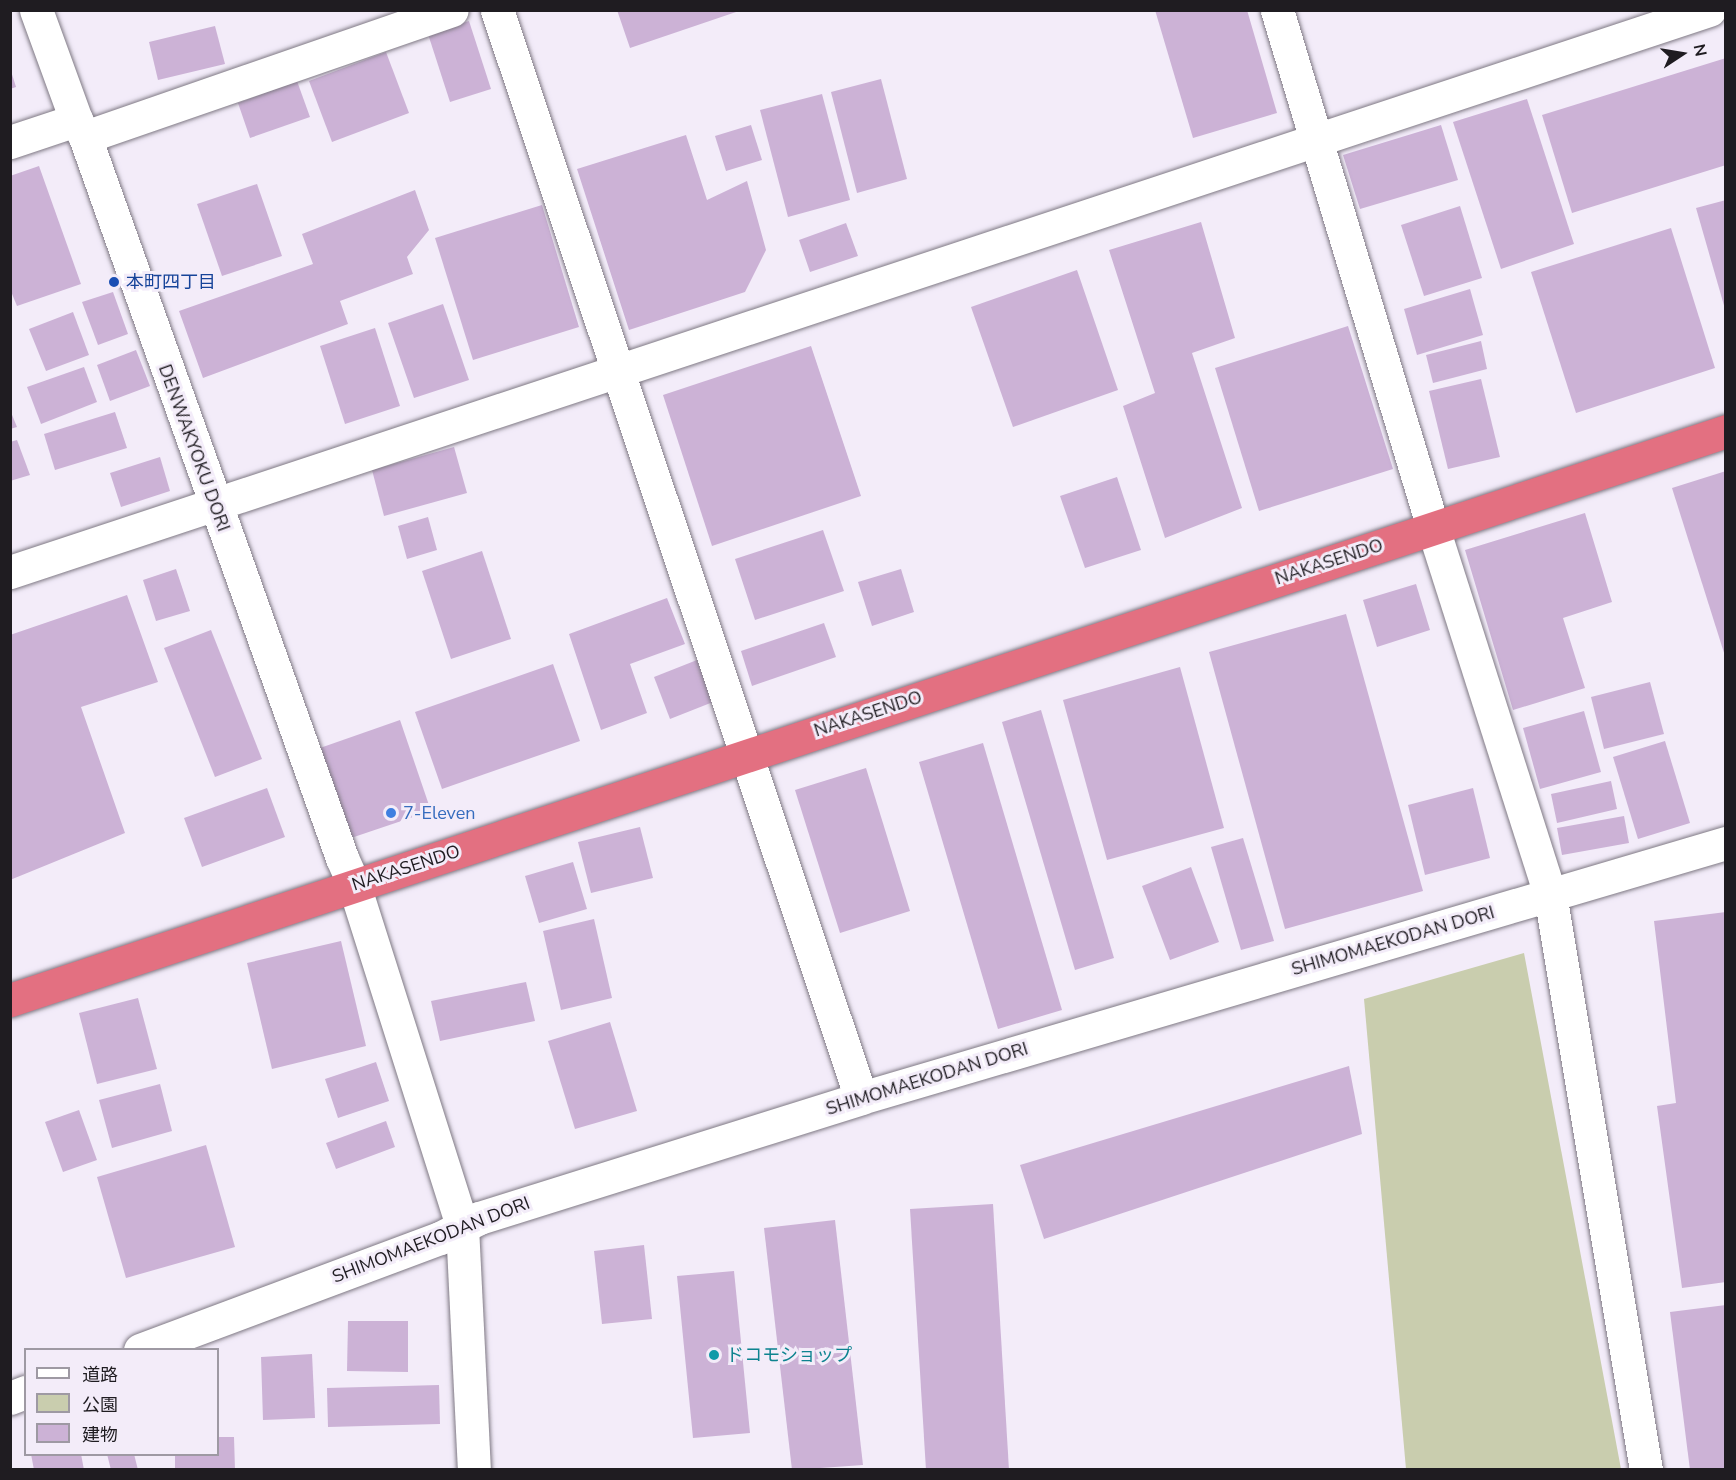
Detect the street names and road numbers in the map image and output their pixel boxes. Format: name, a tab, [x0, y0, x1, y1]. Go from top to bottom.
street label: DENWAKYOKU DORI	[154, 362, 234, 534]
street label: NAKASENDO	[1272, 534, 1386, 590]
street label: NAKASENDO	[811, 686, 925, 742]
street label: NAKASENDO	[349, 840, 463, 896]
street label: SHIMOMAEKODAN DORI	[1289, 902, 1497, 980]
street label: SHIMOMAEKODAN DORI	[823, 1038, 1031, 1120]
street label: SHIMOMAEKODAN DORI	[329, 1192, 533, 1288]

